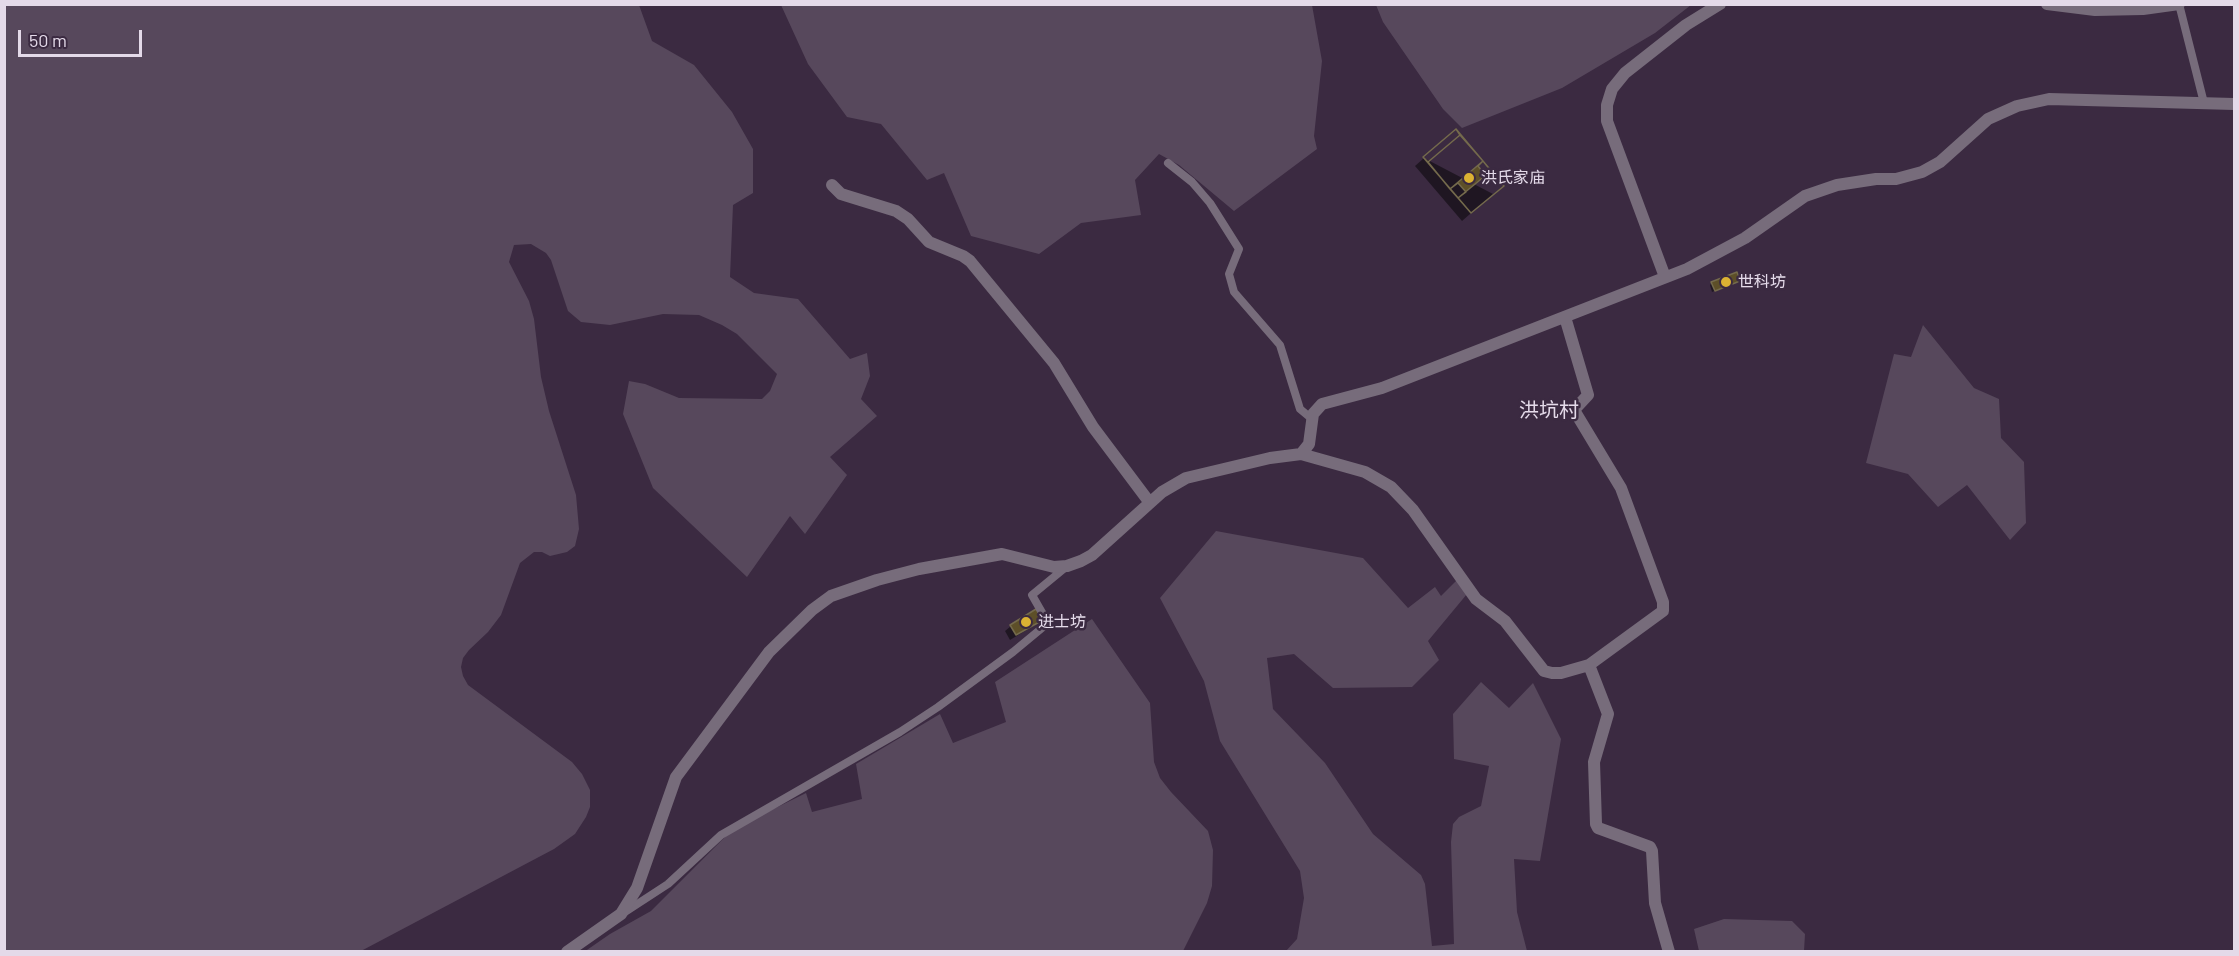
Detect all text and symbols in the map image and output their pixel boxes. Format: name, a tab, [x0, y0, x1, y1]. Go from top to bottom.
scale bar	[21, 18, 146, 56]
text: 50 m	[29, 29, 67, 51]
place label: 洪氏家庙	[1481, 168, 1545, 188]
marker: 洪氏家庙	[1462, 171, 1476, 185]
place label: 世科坊	[1738, 272, 1786, 292]
marker: 世科坊	[1719, 275, 1733, 289]
district label: 洪坑村	[1519, 398, 1579, 422]
place label: 进士坊	[1038, 612, 1086, 632]
marker: 进士坊	[1019, 615, 1033, 629]

